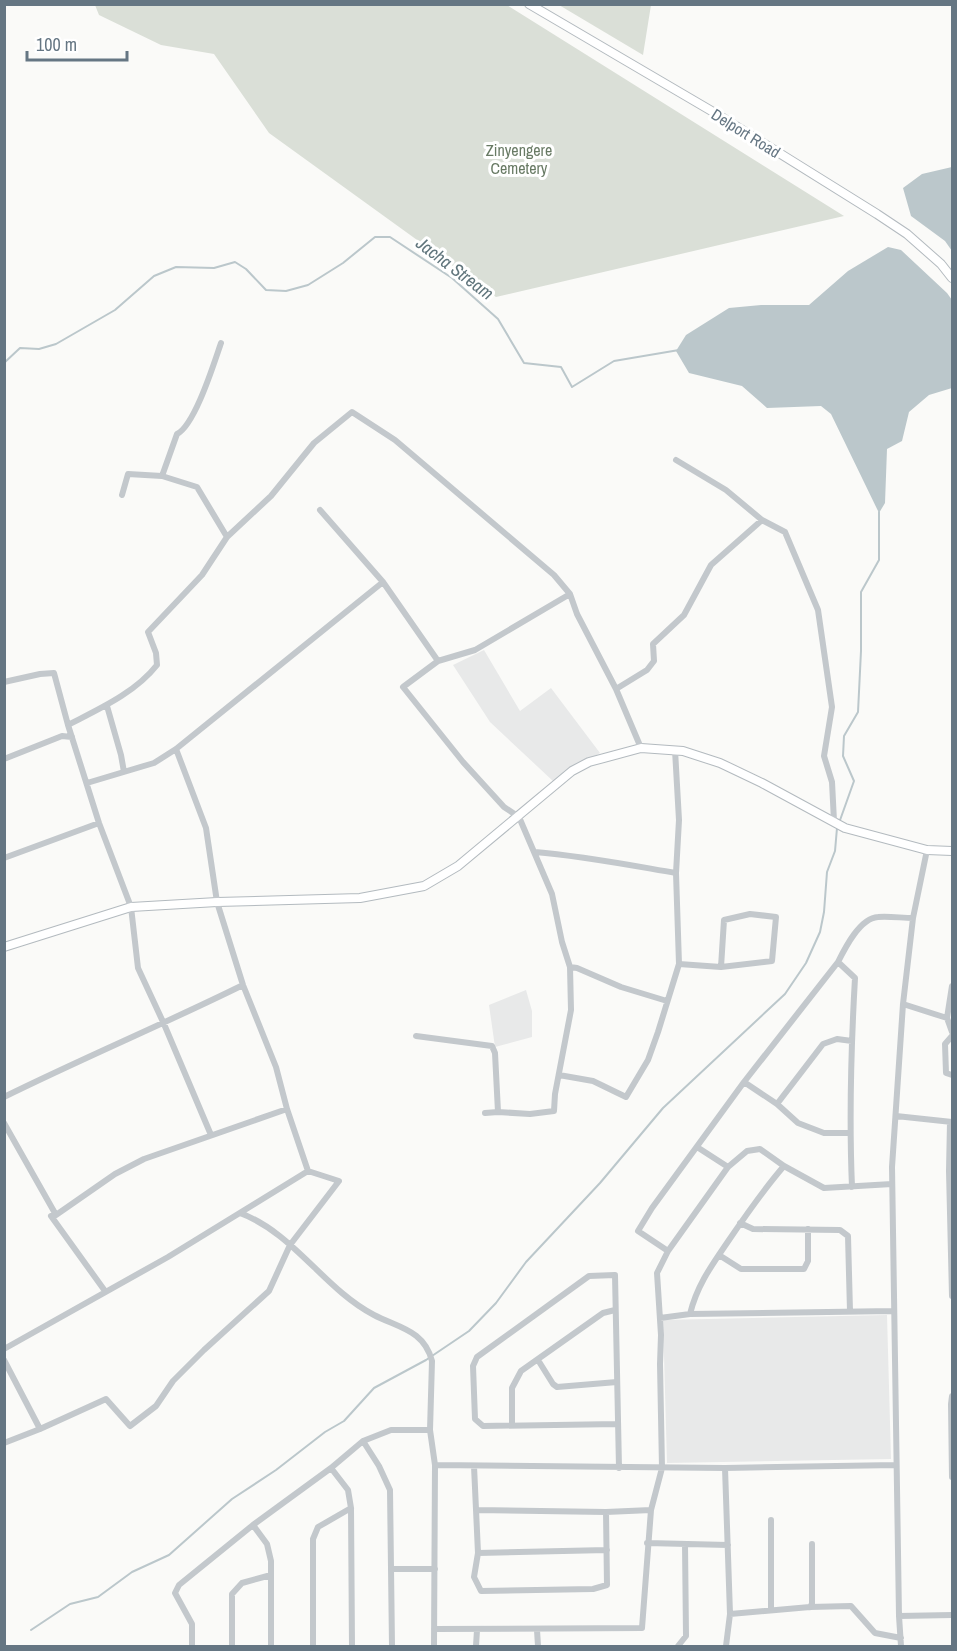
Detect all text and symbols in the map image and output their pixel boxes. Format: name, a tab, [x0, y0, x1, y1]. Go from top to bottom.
scale bar	[27, 24, 128, 62]
text: 100 m	[36, 32, 77, 57]
street label: Delport Road	[707, 103, 785, 163]
park label: Zinyengere Cemetery	[486, 139, 552, 179]
water label: Jacha Stream	[410, 230, 499, 305]

